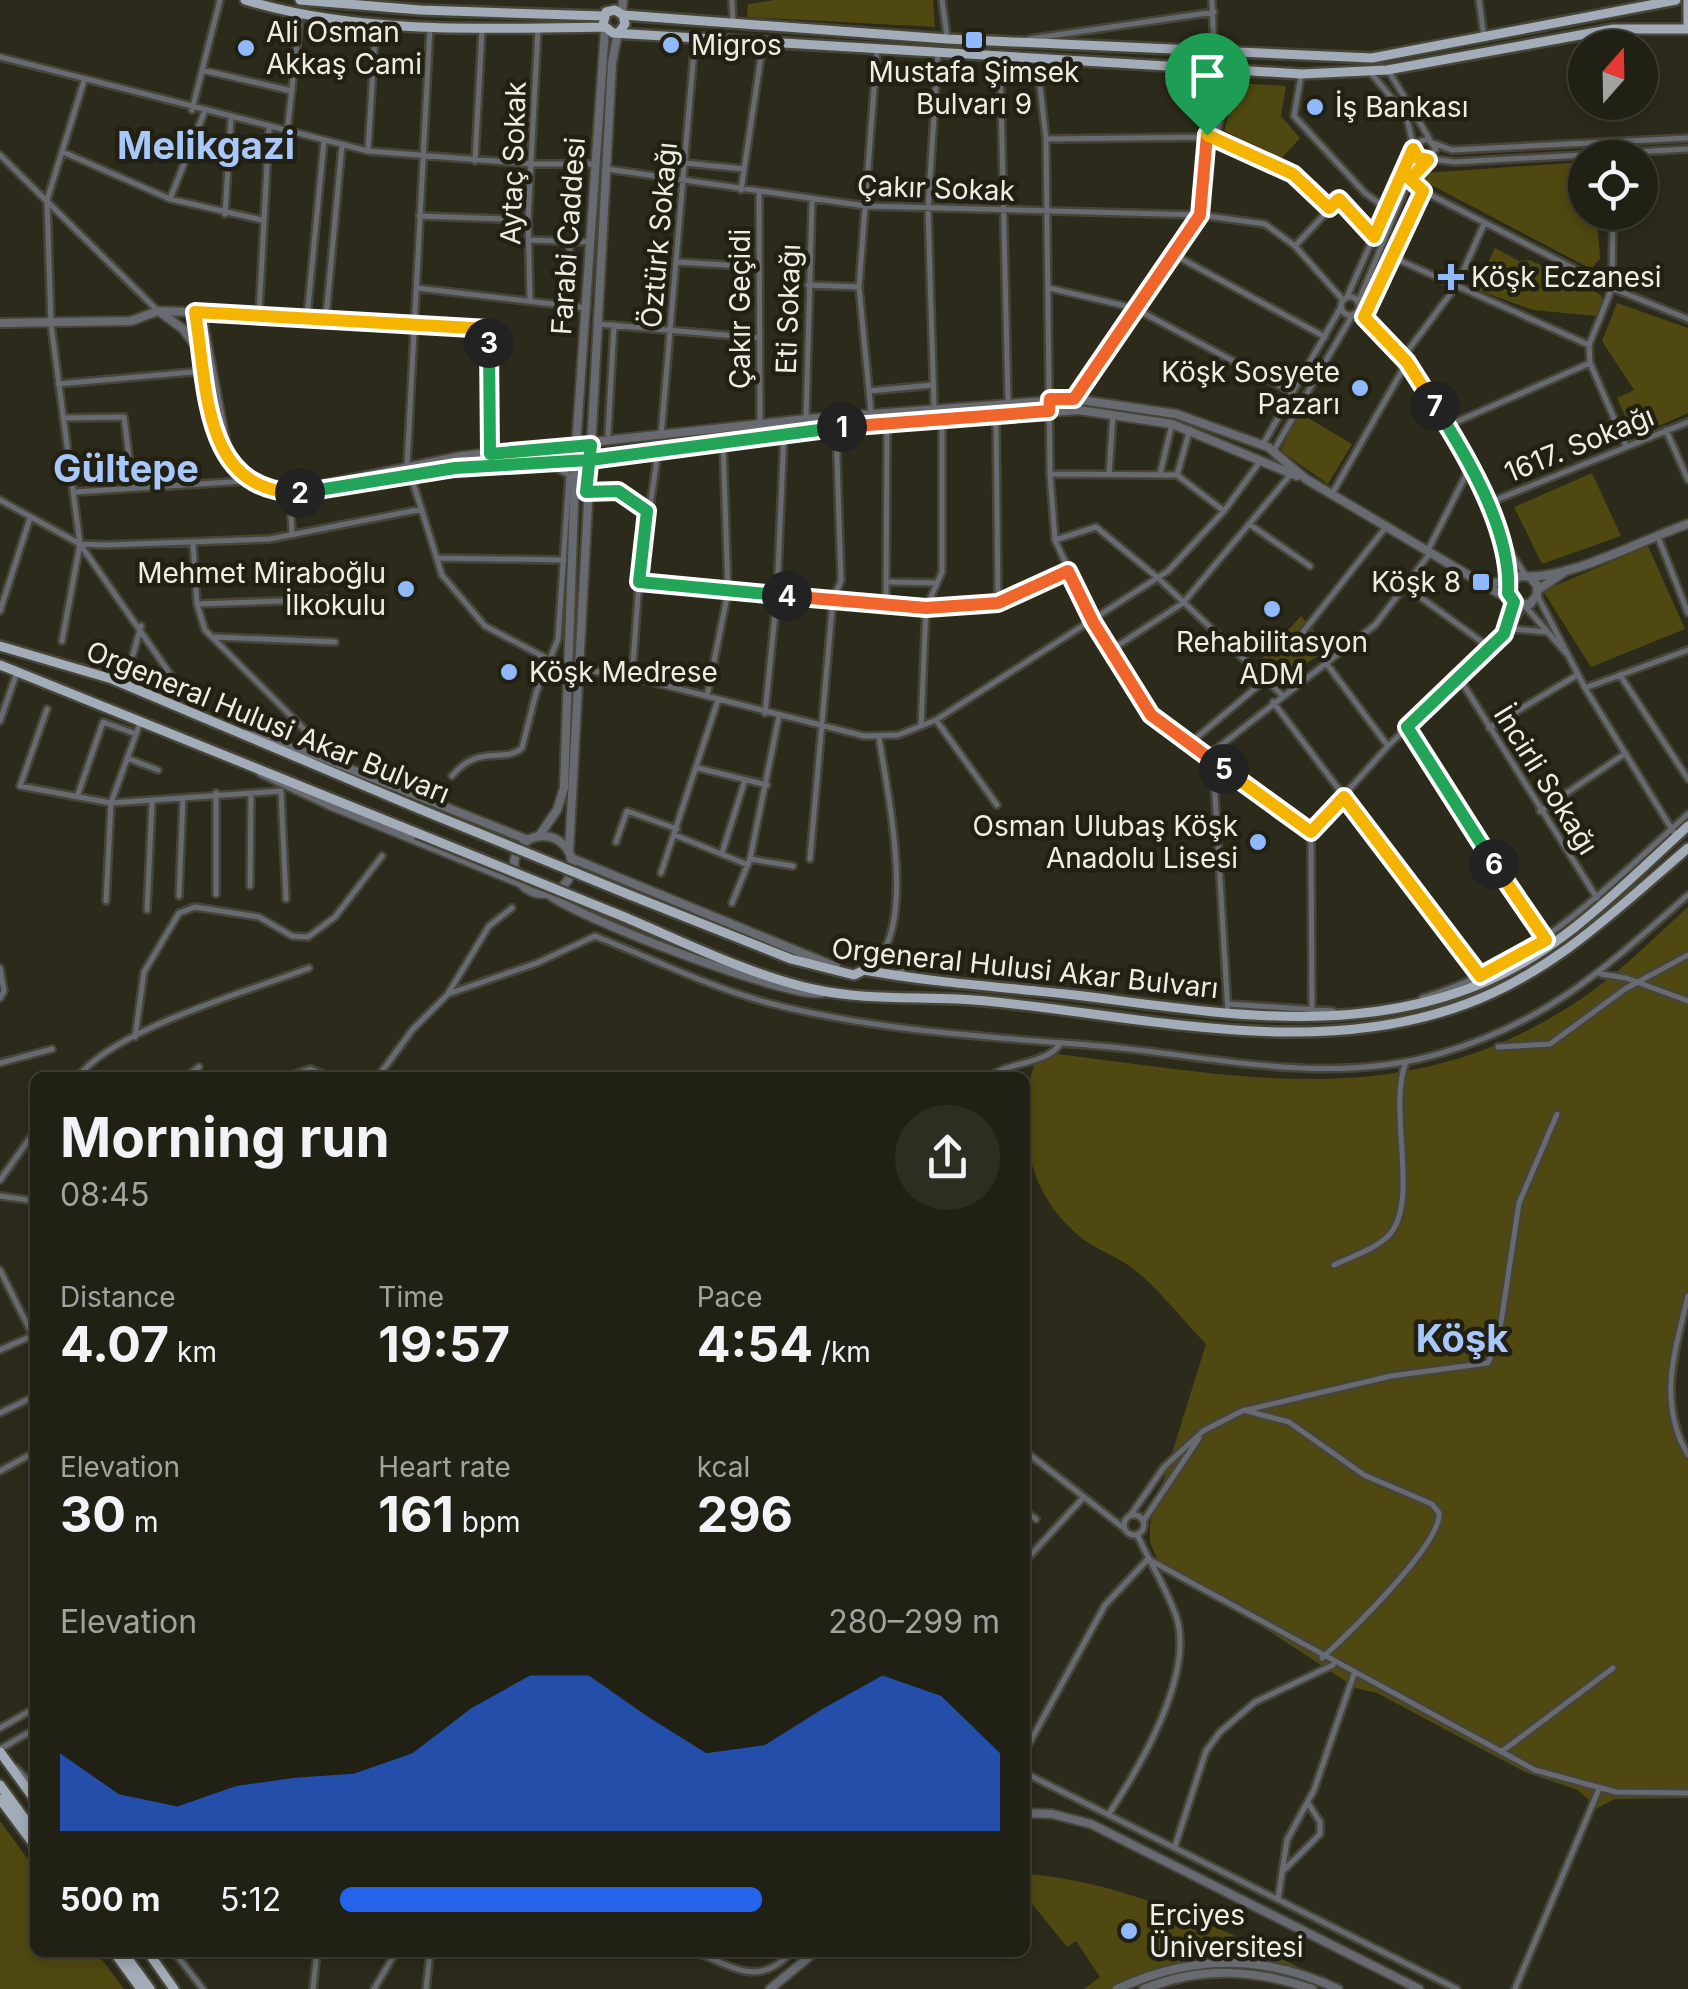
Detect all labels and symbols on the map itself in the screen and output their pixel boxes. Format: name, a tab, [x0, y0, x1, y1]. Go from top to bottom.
place label: Ali Osman Akkaş Cami	[266, 15, 422, 81]
place label: Migros	[691, 28, 782, 62]
marker: Mustafa Şimsek Bulvarı 9	[963, 29, 985, 51]
north arrow	[1568, 30, 1658, 120]
pin	[1165, 33, 1250, 136]
marker: Migros	[660, 34, 682, 56]
marker: Ali Osman Akkaş Cami	[235, 37, 257, 59]
place label: Mustafa Şimsek Bulvarı 9	[869, 55, 1079, 121]
street label: Aytaç Sokak	[493, 81, 533, 245]
place label: İş Bankası	[1335, 90, 1468, 124]
marker: İş Bankası	[1304, 96, 1326, 118]
district label: Melikgazi	[117, 122, 295, 168]
street label: Farabi Caddesi	[544, 136, 592, 336]
street label: Öztürk Sokağı	[634, 141, 684, 329]
street label: Çakır Sokak	[856, 168, 1016, 208]
street label: Çakır Geçidi	[723, 229, 757, 389]
street label: Eti Sokağı	[769, 243, 807, 375]
place label: Köşk Eczanesi	[1471, 260, 1662, 294]
marker: Köşk Eczanesi	[1440, 266, 1462, 288]
pin: 3	[464, 318, 514, 368]
place label: Köşk Sosyete Pazarı	[1161, 355, 1340, 421]
marker: Köşk Sosyete Pazarı	[1349, 377, 1371, 399]
pin: 7	[1410, 381, 1460, 431]
street label: 1617. Sokağı	[1499, 399, 1659, 489]
pin: 1	[817, 402, 867, 452]
district label: Gültepe	[53, 445, 199, 491]
pin: 2	[275, 468, 325, 518]
place label: Mehmet Miraboğlu İlkokulu	[137, 556, 386, 622]
place label: Köşk 8	[1371, 565, 1461, 599]
pin: 4	[762, 571, 812, 621]
marker: Köşk 8	[1470, 571, 1492, 593]
marker: Mehmet Miraboğlu İlkokulu	[395, 578, 417, 600]
marker: Rehabilitasyon ADM	[1261, 598, 1283, 620]
place label: Rehabilitasyon ADM	[1176, 625, 1368, 691]
street label: Orgeneral Hulusi Akar Bulvarı	[81, 633, 455, 811]
place label: Köşk Medrese	[529, 655, 718, 689]
marker: Köşk Medrese	[498, 661, 520, 683]
street label: İncirli Sokağı	[1487, 699, 1605, 861]
pin: 5	[1199, 744, 1249, 794]
place label: Osman Ulubaş Köşk Anadolu Lisesi	[973, 809, 1238, 875]
marker: Osman Ulubaş Köşk Anadolu Lisesi	[1247, 831, 1269, 853]
pin: 6	[1469, 839, 1519, 889]
street label: Orgeneral Hulusi Akar Bulvarı	[830, 931, 1220, 1005]
district label: Köşk	[1416, 1315, 1508, 1361]
place label: Erciyes Üniversitesi	[1149, 1898, 1304, 1964]
marker: Erciyes Üniversitesi	[1118, 1920, 1140, 1942]

